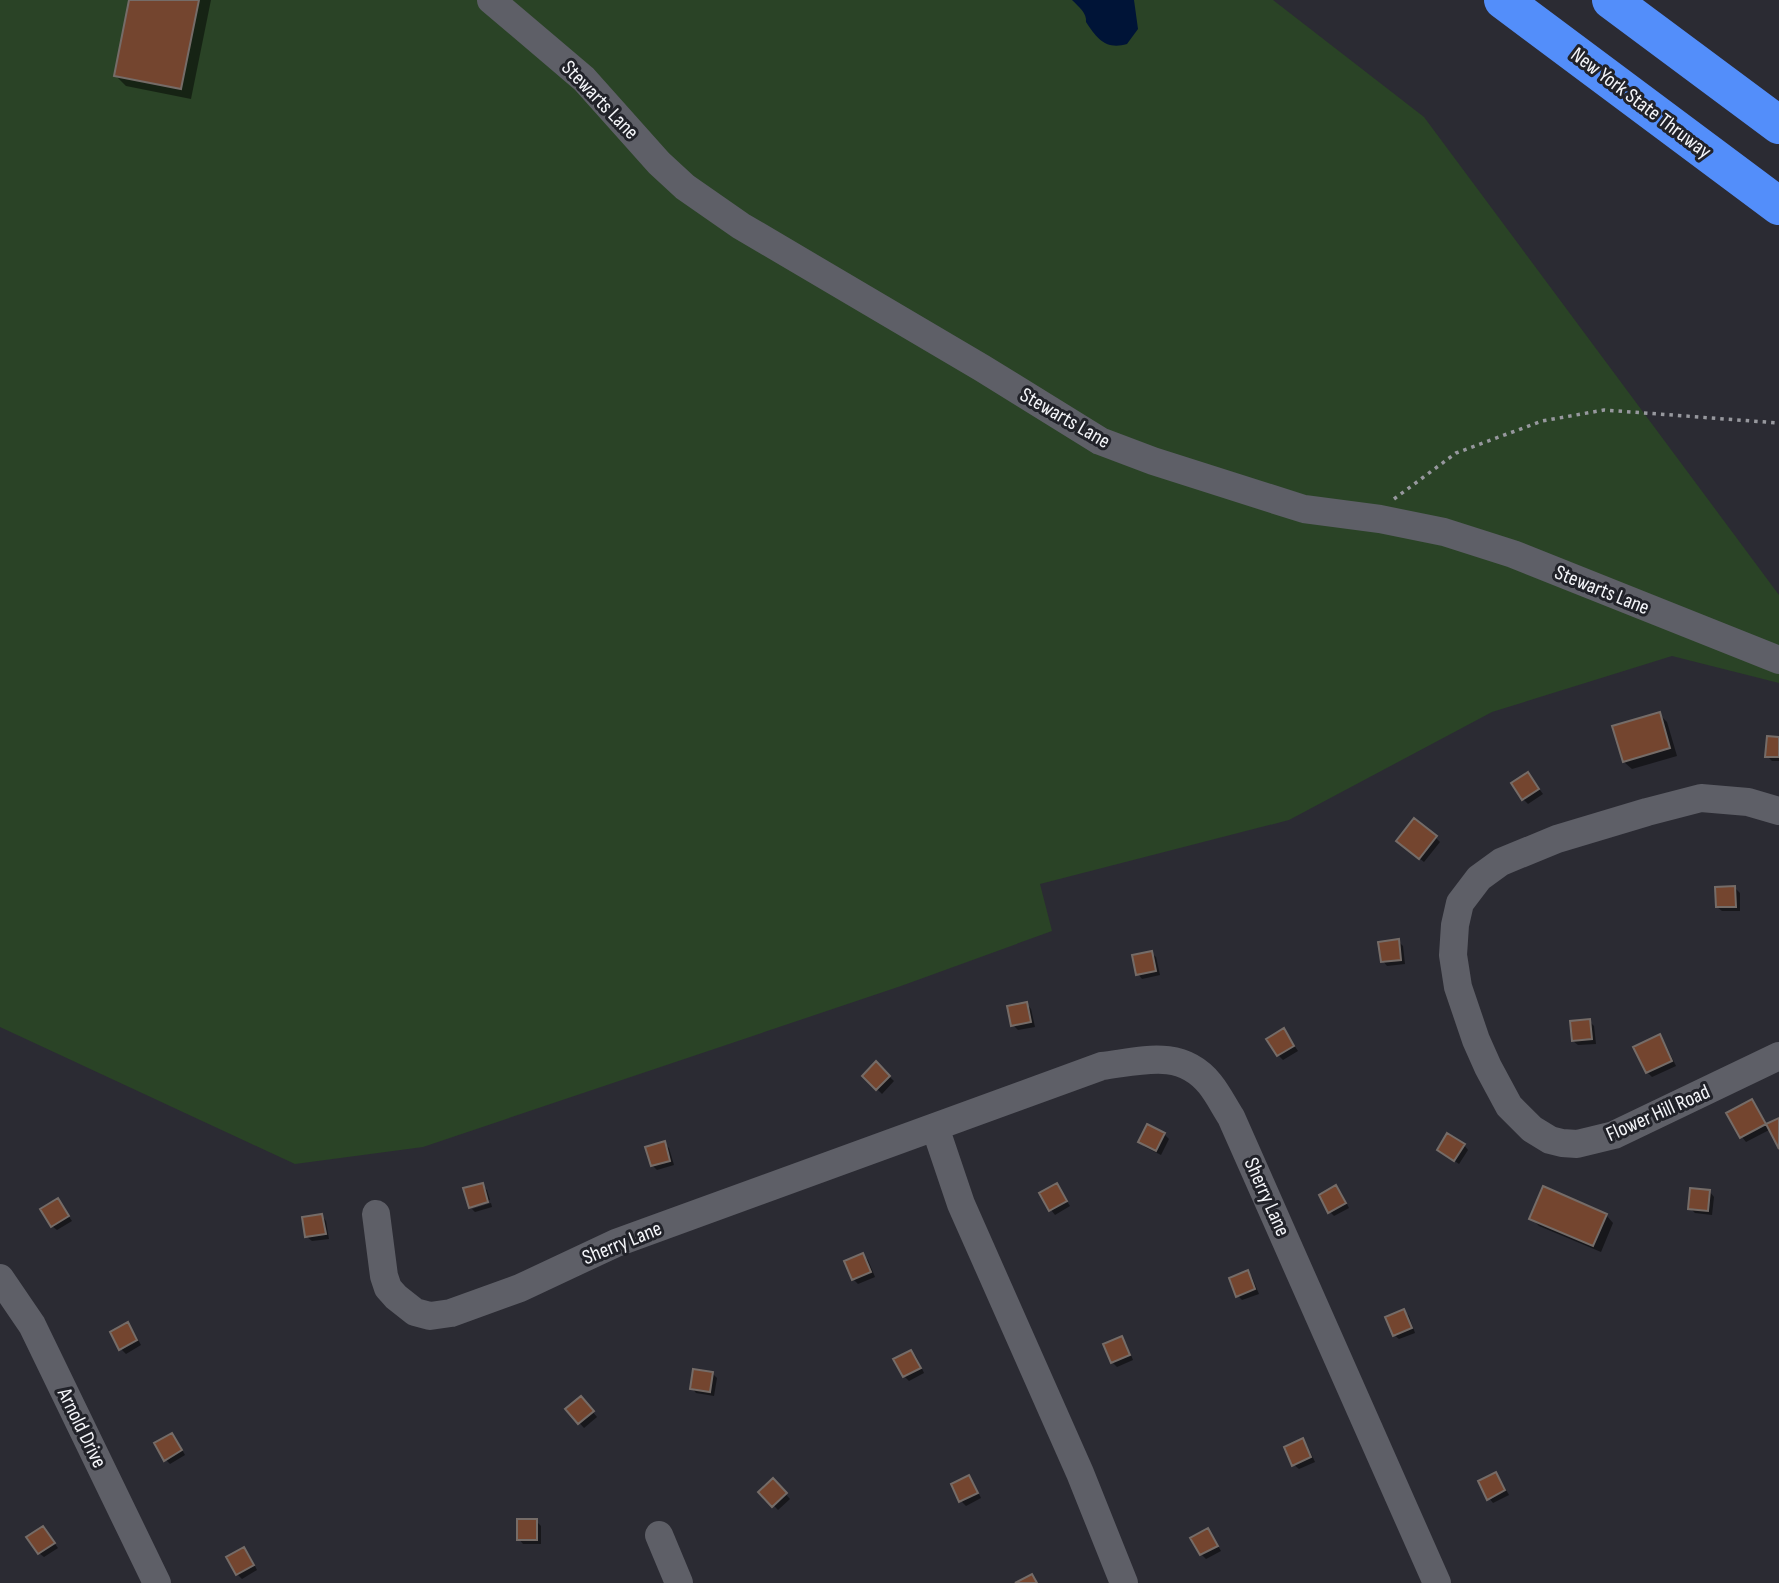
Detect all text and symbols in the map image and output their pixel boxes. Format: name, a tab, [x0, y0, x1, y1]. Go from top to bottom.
street label: New York State Thruway	[1566, 42, 1716, 164]
street label: Stewarts Lane	[556, 55, 644, 145]
street label: Stewarts Lane	[1015, 382, 1115, 454]
street label: Stewarts Lane	[1551, 560, 1653, 620]
street label: Flower Hill Road	[1602, 1079, 1714, 1147]
street label: Sherry Lane	[1239, 1154, 1295, 1240]
street label: Sherry Lane	[579, 1216, 665, 1270]
street label: Arnold Drive	[52, 1383, 112, 1472]

